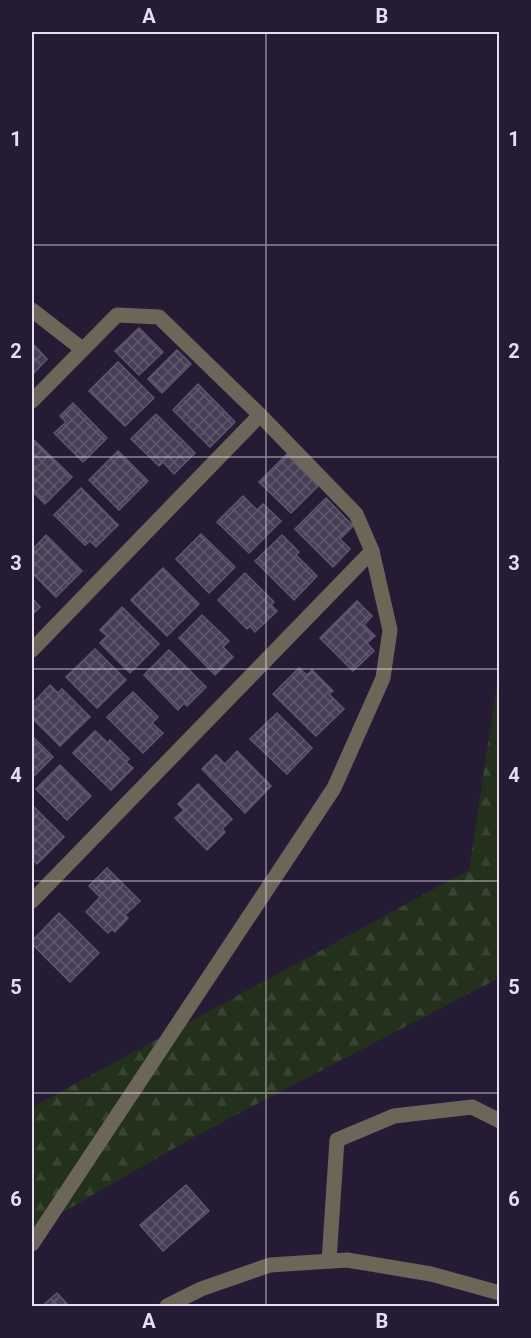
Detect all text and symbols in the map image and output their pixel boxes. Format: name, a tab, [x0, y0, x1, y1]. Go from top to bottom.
text: A	[142, 4, 156, 28]
text: B	[376, 4, 388, 28]
text: 1	[10, 127, 22, 151]
text: 1	[508, 127, 520, 151]
text: 2	[10, 339, 22, 363]
text: 2	[508, 339, 520, 363]
text: 3	[10, 551, 22, 575]
text: 3	[508, 551, 520, 575]
text: 4	[10, 763, 22, 787]
text: 4	[508, 763, 520, 787]
text: 5	[10, 975, 22, 999]
text: 5	[508, 975, 520, 999]
text: 6	[10, 1187, 22, 1211]
text: 6	[508, 1187, 520, 1211]
text: A	[142, 1309, 156, 1333]
text: B	[376, 1309, 388, 1333]

